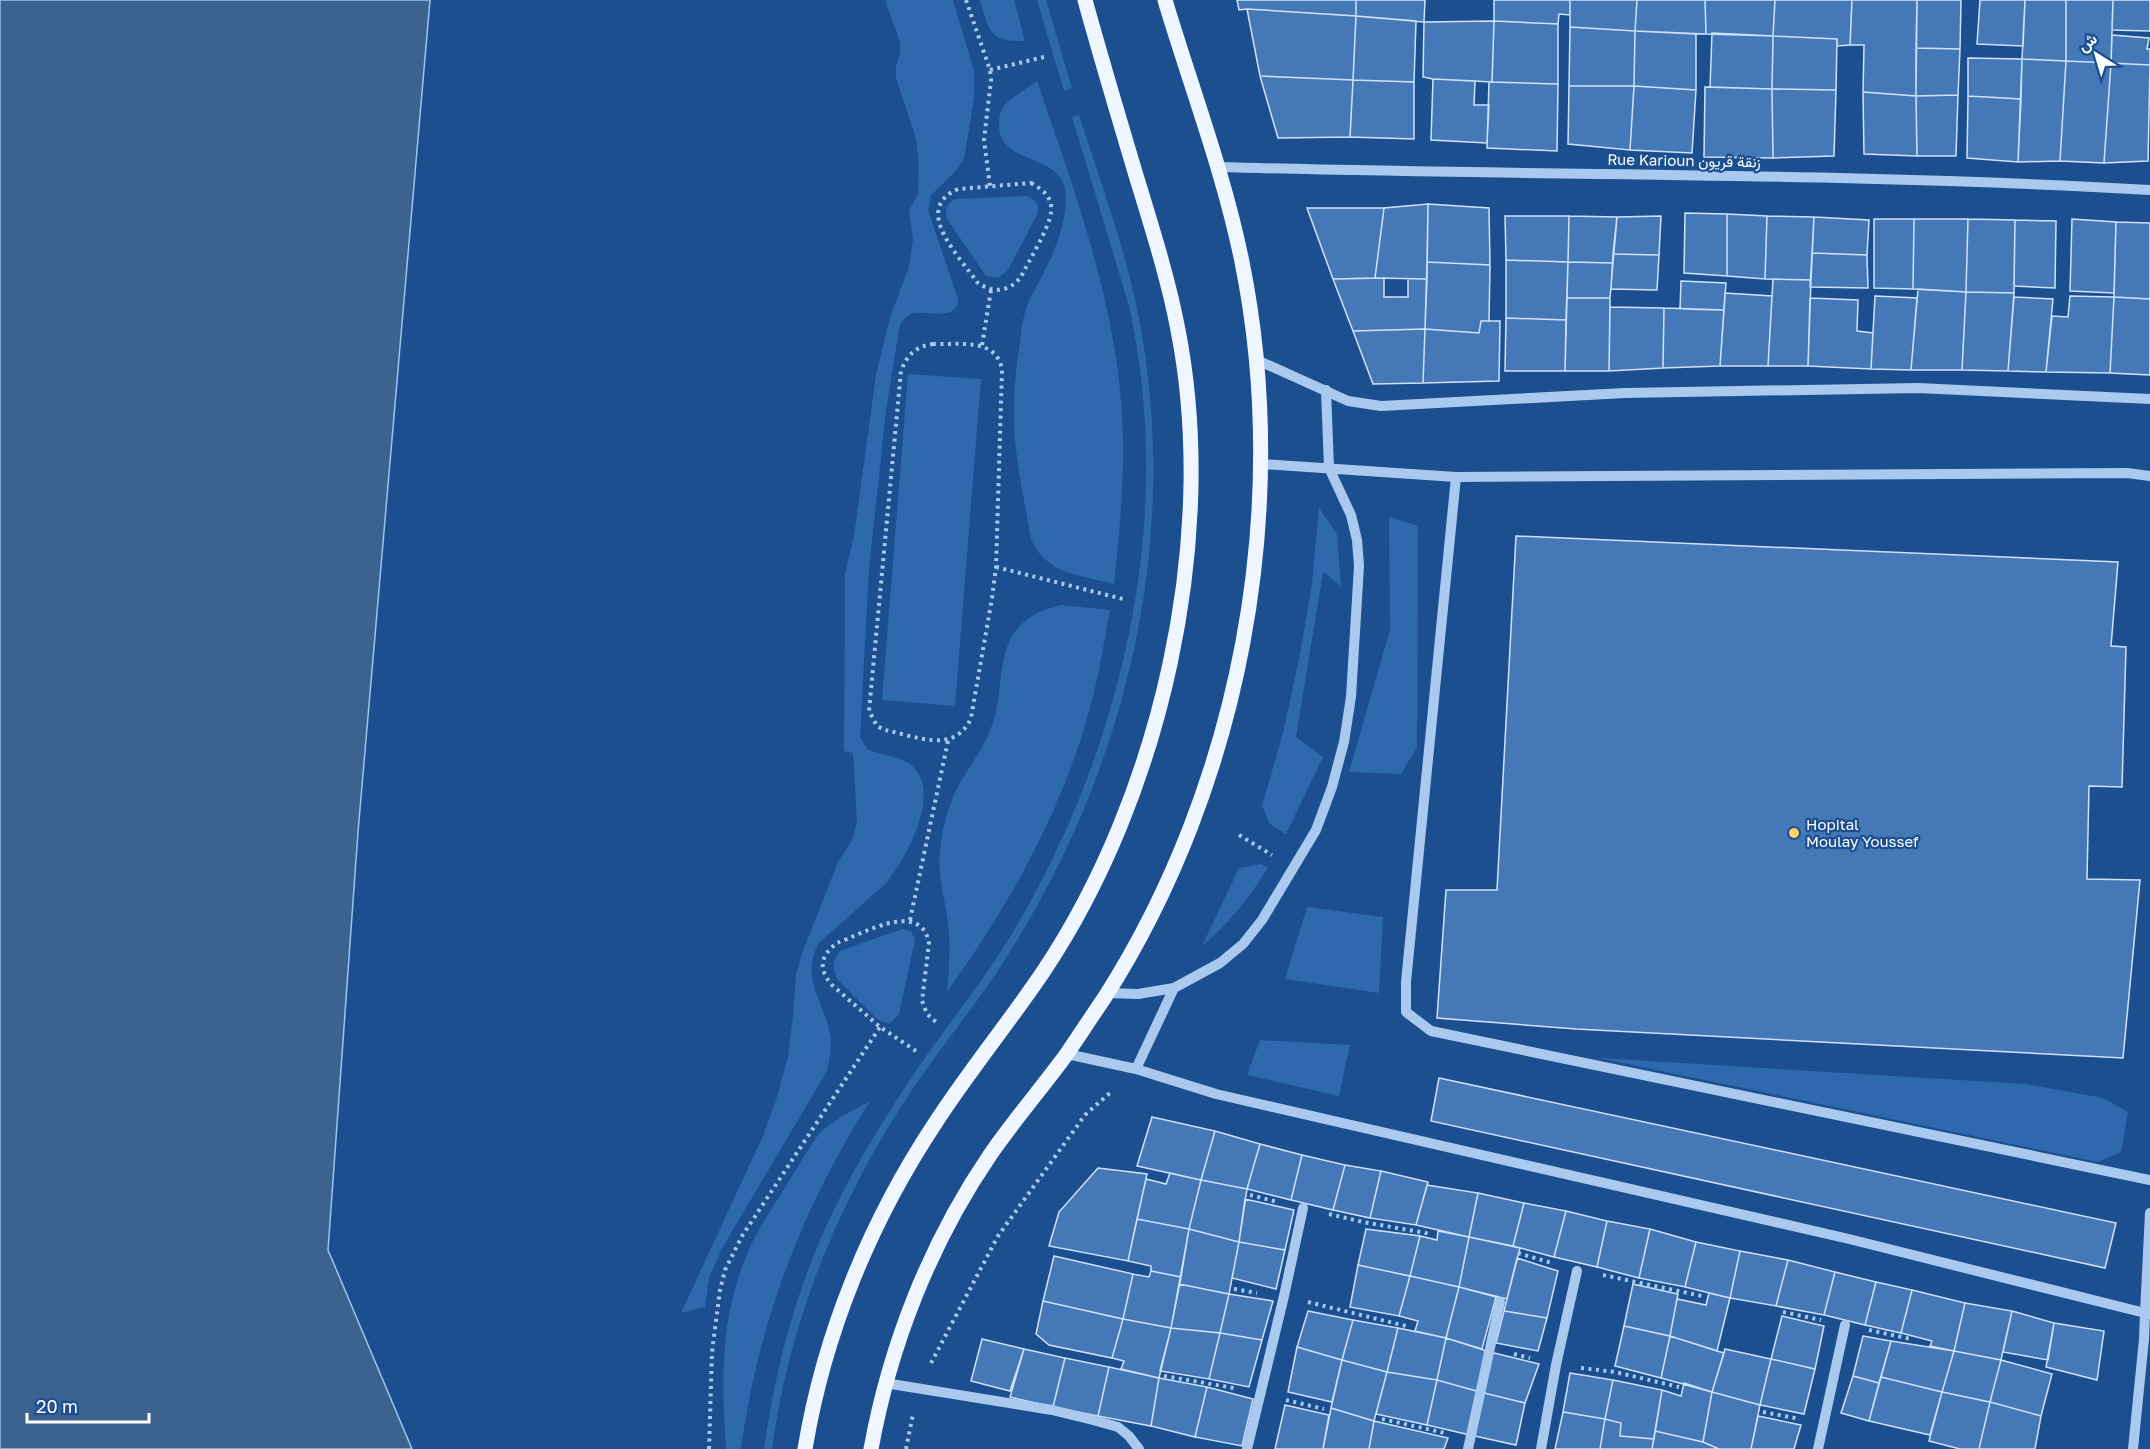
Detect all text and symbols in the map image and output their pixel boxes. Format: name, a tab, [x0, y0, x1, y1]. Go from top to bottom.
north arrow	[2066, 24, 2126, 84]
text: ش	[2073, 28, 2101, 56]
street label: Rue Karioun زنقة قريون	[1607, 150, 1761, 171]
place label: Hopital Moulay Youssef	[1806, 815, 1919, 850]
marker: Hopital Moulay Youssef	[1787, 826, 1801, 840]
scale bar	[27, 1386, 148, 1424]
text: 20 m	[36, 1395, 78, 1417]

